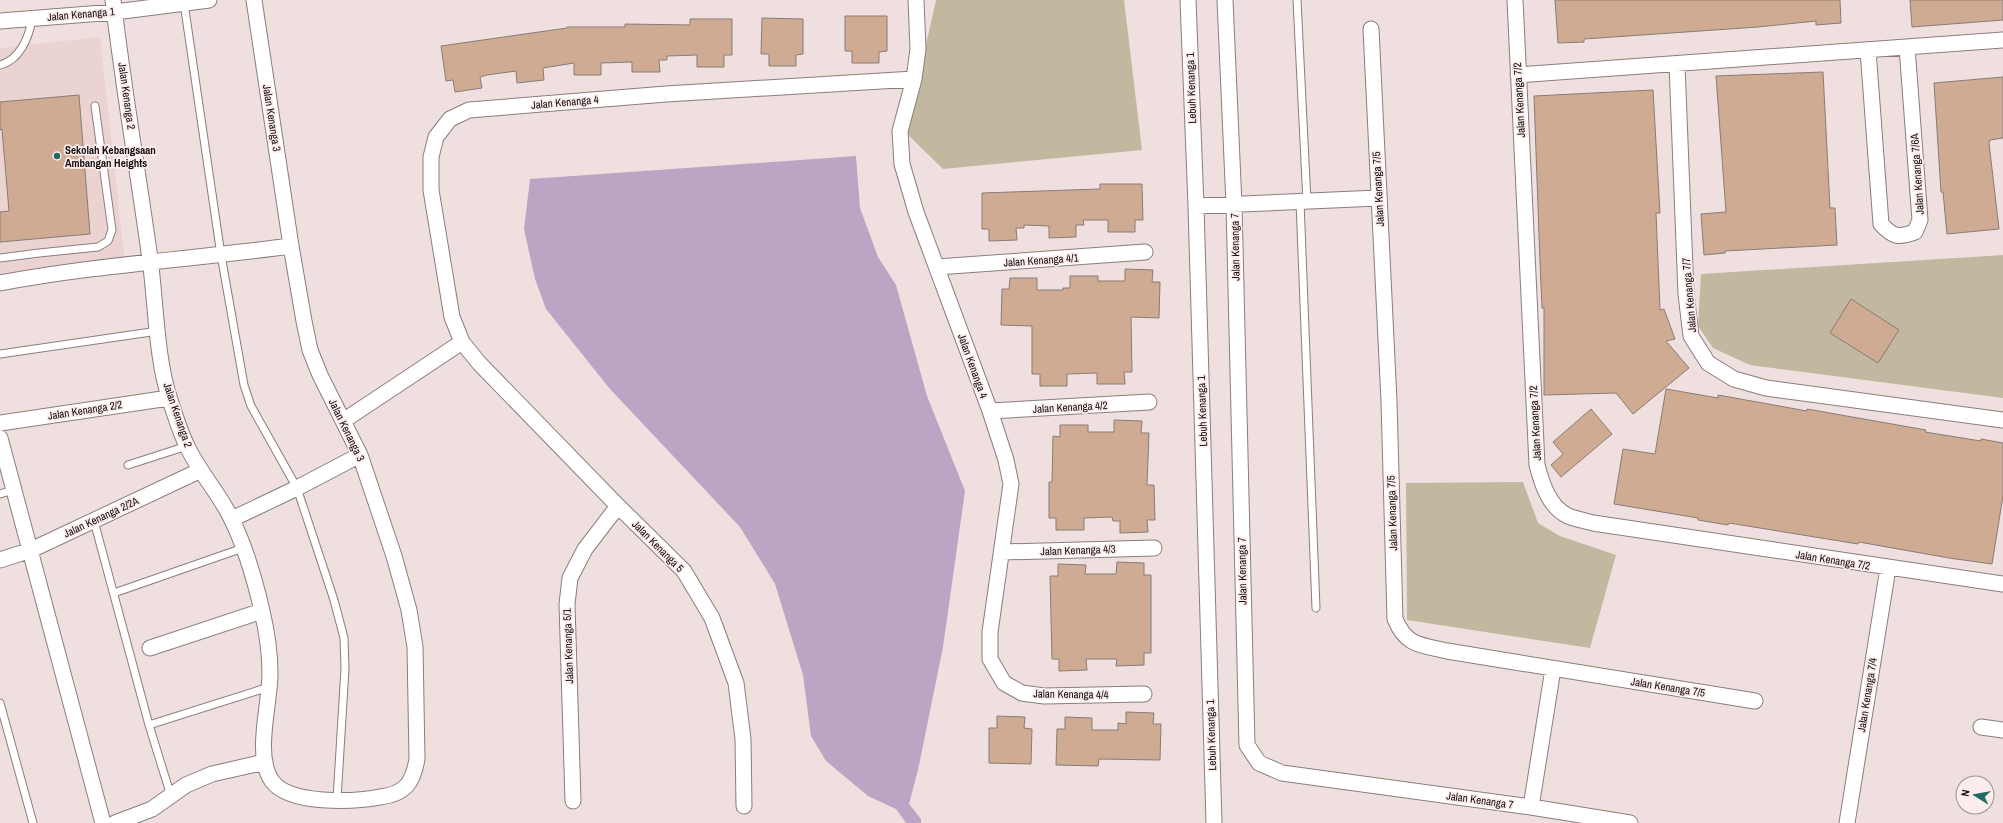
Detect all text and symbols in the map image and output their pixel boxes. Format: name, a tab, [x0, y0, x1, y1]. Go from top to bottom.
street label: Jalan Kenanga 1	[47, 4, 115, 24]
street label: Lebuh Kenanga 1	[1183, 52, 1199, 124]
street label: Jalan Kenanga 2	[115, 61, 139, 131]
street label: Jalan Kenanga 7/2	[1510, 62, 1528, 138]
street label: Jalan Kenanga 3	[260, 83, 284, 153]
street label: Jalan Kenanga 4	[531, 92, 599, 112]
street label: Jalan Kenanga 7/6A	[1907, 132, 1927, 215]
place label: Sekolah Kebangsaan Ambangan Heights	[65, 143, 156, 170]
marker: Sekolah Kebangsaan Ambangan Heights	[52, 151, 62, 161]
street label: Jalan Kenanga 7/5	[1369, 151, 1387, 227]
street label: Jalan Kenanga 7	[1227, 213, 1243, 281]
street label: Jalan Kenanga 4/1	[1003, 250, 1079, 270]
street label: Jalan Kenanga 7/7	[1679, 257, 1699, 333]
street label: Jalan Kenanga 4	[955, 332, 991, 400]
street label: Lebuh Kenanga 1	[1194, 375, 1210, 447]
street label: Jalan Kenanga 2	[160, 381, 196, 449]
street label: Jalan Kenanga 7/2	[1526, 385, 1544, 461]
street label: Jalan Kenanga 3	[326, 396, 368, 464]
street label: Jalan Kenanga 2/2	[47, 397, 123, 423]
street label: Jalan Kenanga 4/2	[1032, 398, 1108, 416]
street label: Jalan Kenanga 7/5	[1384, 475, 1400, 551]
street label: Jalan Kenanga 2/2A	[61, 493, 142, 541]
street label: Jalan Kenanga 5	[629, 517, 687, 575]
street label: Jalan Kenanga 7	[1234, 537, 1250, 605]
street label: Jalan Kenanga 4/3	[1040, 542, 1116, 558]
street label: Jalan Kenanga 7/2	[1795, 547, 1871, 573]
street label: Jalan Kenanga 5/1	[560, 608, 576, 684]
street label: Jalan Kenanga 7/4	[1854, 657, 1880, 733]
street label: Jalan Kenanga 7/5	[1630, 674, 1706, 700]
street label: Jalan Kenanga 4/4	[1033, 686, 1109, 702]
street label: Lebuh Kenanga 1	[1203, 699, 1219, 771]
north arrow	[1955, 775, 1995, 815]
street label: Jalan Kenanga 7	[1445, 788, 1515, 812]
text: N	[1958, 789, 1973, 798]

